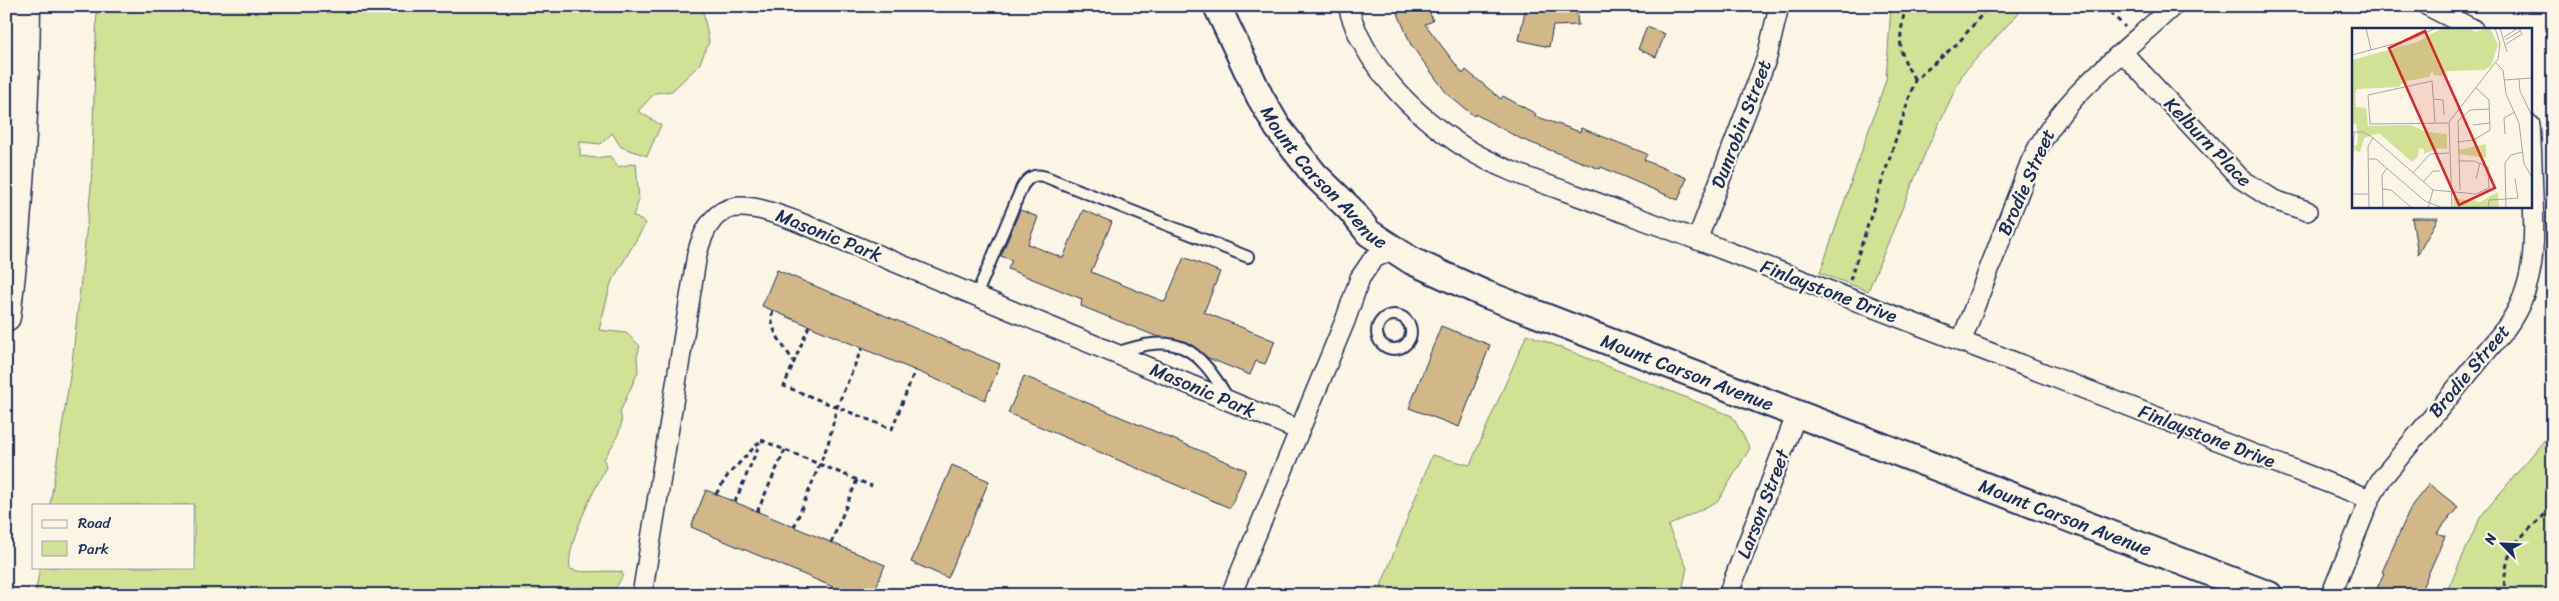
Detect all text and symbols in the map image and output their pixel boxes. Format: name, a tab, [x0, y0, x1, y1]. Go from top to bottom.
inset map	[2352, 28, 2532, 208]
street label: Dunrobin Street	[1701, 55, 1781, 193]
street label: Kelburn Place	[2156, 89, 2260, 195]
street label: Mount Carson Avenue	[1252, 99, 1395, 258]
street label: Brodie Street	[1988, 123, 2064, 241]
street label: Masonic Park	[771, 199, 887, 271]
street label: Finlaystone Drive	[1756, 250, 1902, 332]
street label: Brodie Street	[2420, 317, 2518, 425]
street label: Mount Carson Avenue	[1596, 324, 1779, 420]
street label: Masonic Park	[1145, 353, 1261, 427]
street label: Finlaystone Drive	[2134, 395, 2280, 477]
street label: Larson Street	[1727, 443, 1799, 563]
street label: Mount Carson Avenue	[1974, 469, 2157, 565]
legend	[32, 504, 195, 568]
text: Road	[78, 510, 111, 536]
north arrow	[2476, 518, 2526, 568]
text: N	[2477, 529, 2504, 549]
text: Park	[78, 536, 109, 562]

